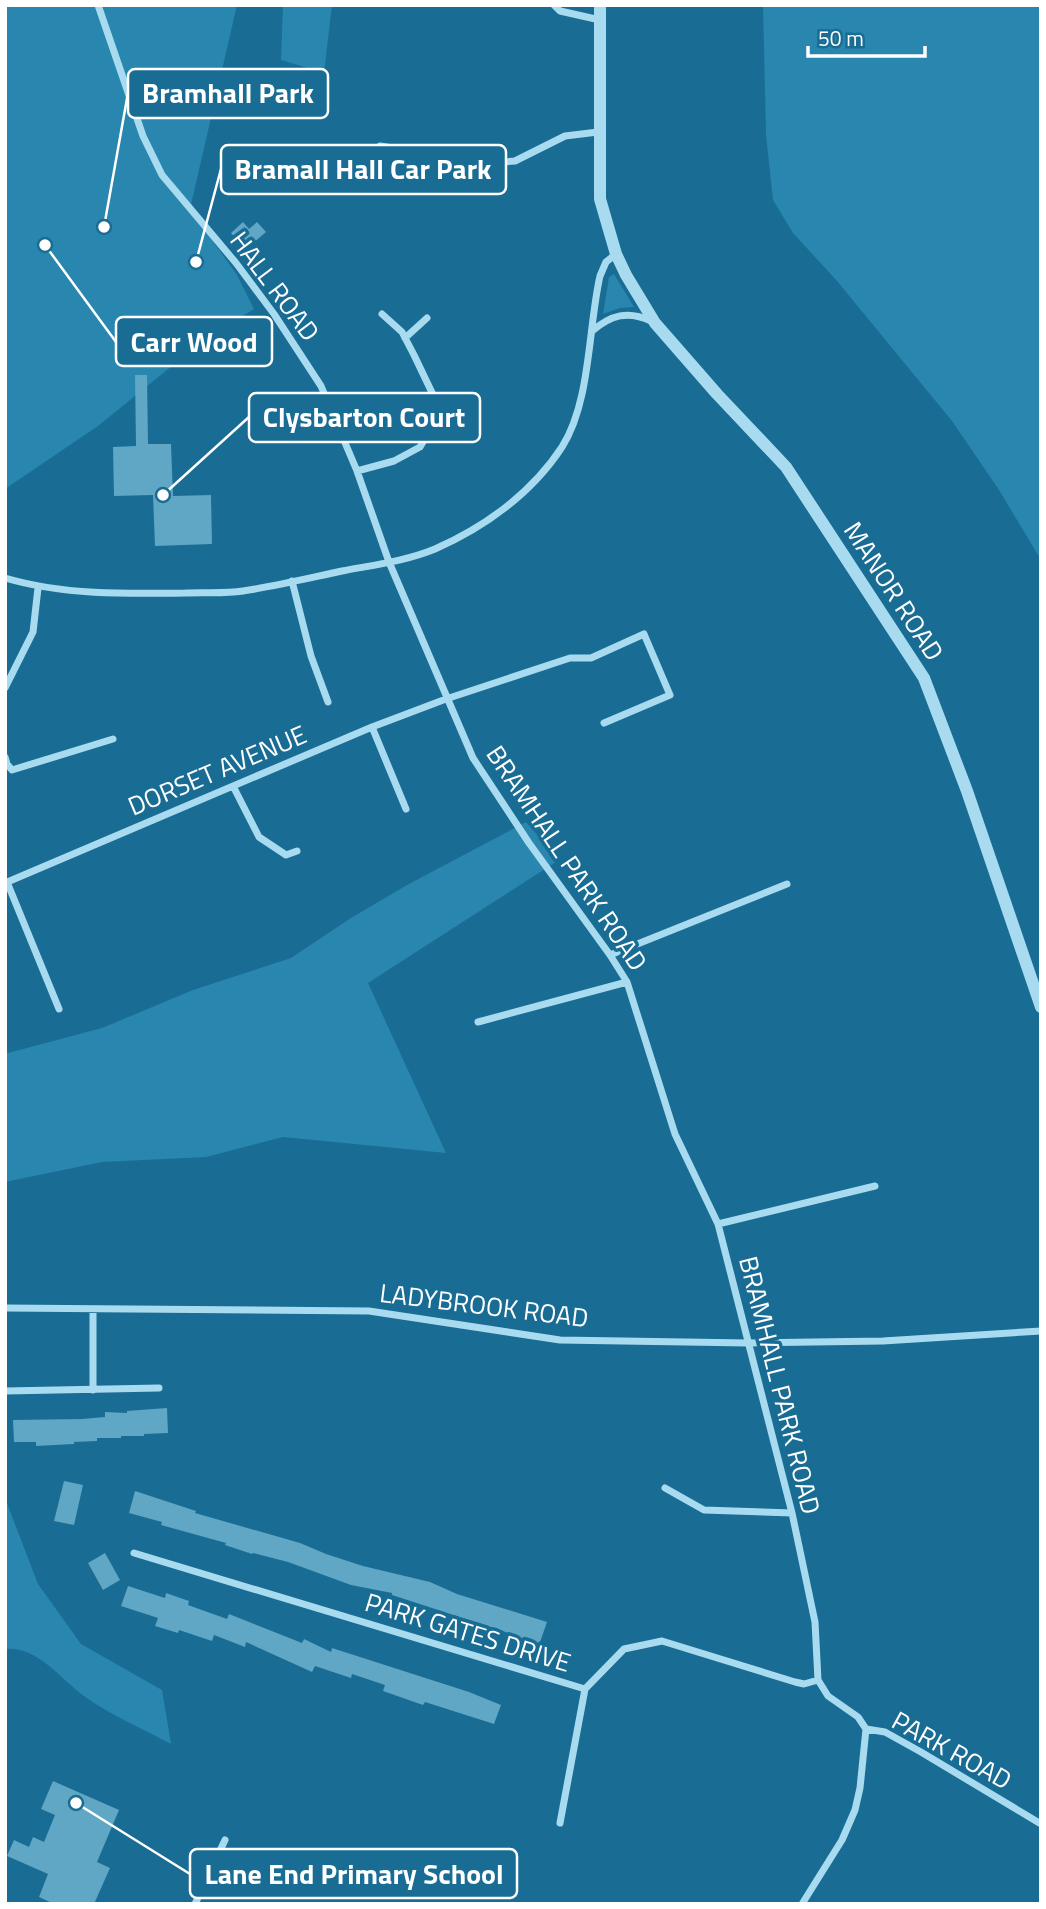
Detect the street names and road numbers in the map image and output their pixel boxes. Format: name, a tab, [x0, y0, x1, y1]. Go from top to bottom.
street label: HALL ROAD	[221, 223, 329, 349]
street label: MANOR ROAD	[834, 514, 954, 668]
street label: DORSET AVENUE	[122, 715, 312, 825]
street label: BRAMHALL PARK ROAD	[477, 737, 657, 979]
street label: BRAMHALL PARK ROAD	[729, 1252, 831, 1518]
street label: LADYBROOK ROAD	[377, 1273, 591, 1337]
street label: PARK GATES DRIVE	[360, 1582, 576, 1682]
street label: PARK ROAD	[885, 1701, 1019, 1799]

